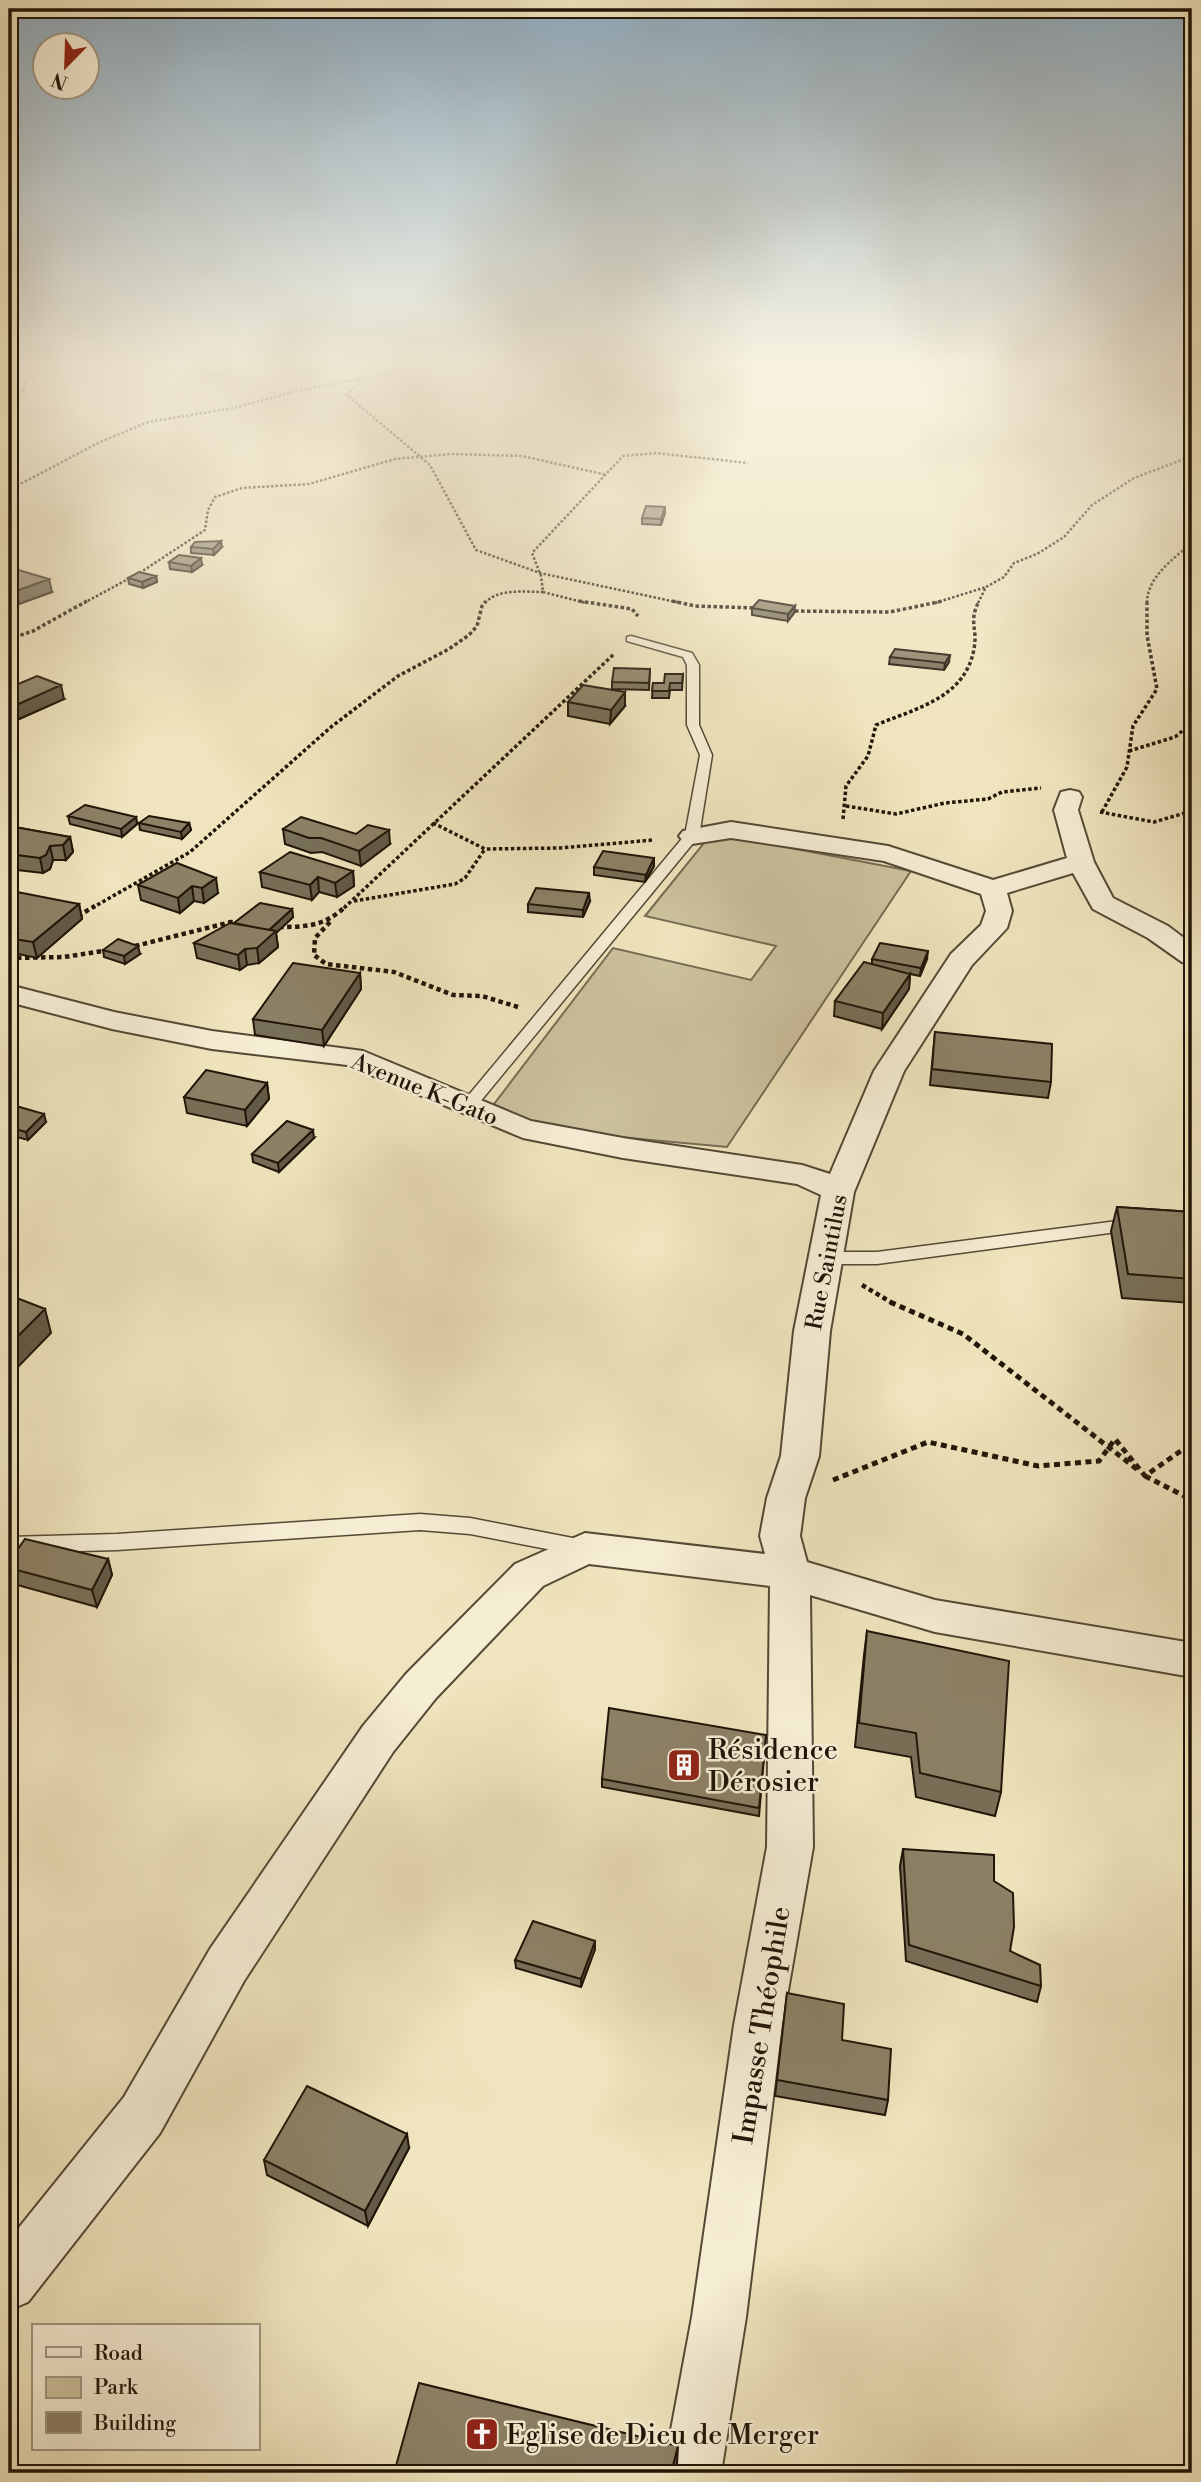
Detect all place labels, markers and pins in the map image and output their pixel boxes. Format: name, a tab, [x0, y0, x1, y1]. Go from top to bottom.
place label: Résidence Dérosier	[708, 1733, 838, 1800]
building icon: Résidence Dérosier	[665, 1746, 703, 1784]
church icon: Eglise de Dieu de Merger	[463, 2415, 501, 2453]
place label: Eglise de Dieu de Merger	[506, 2418, 819, 2453]

